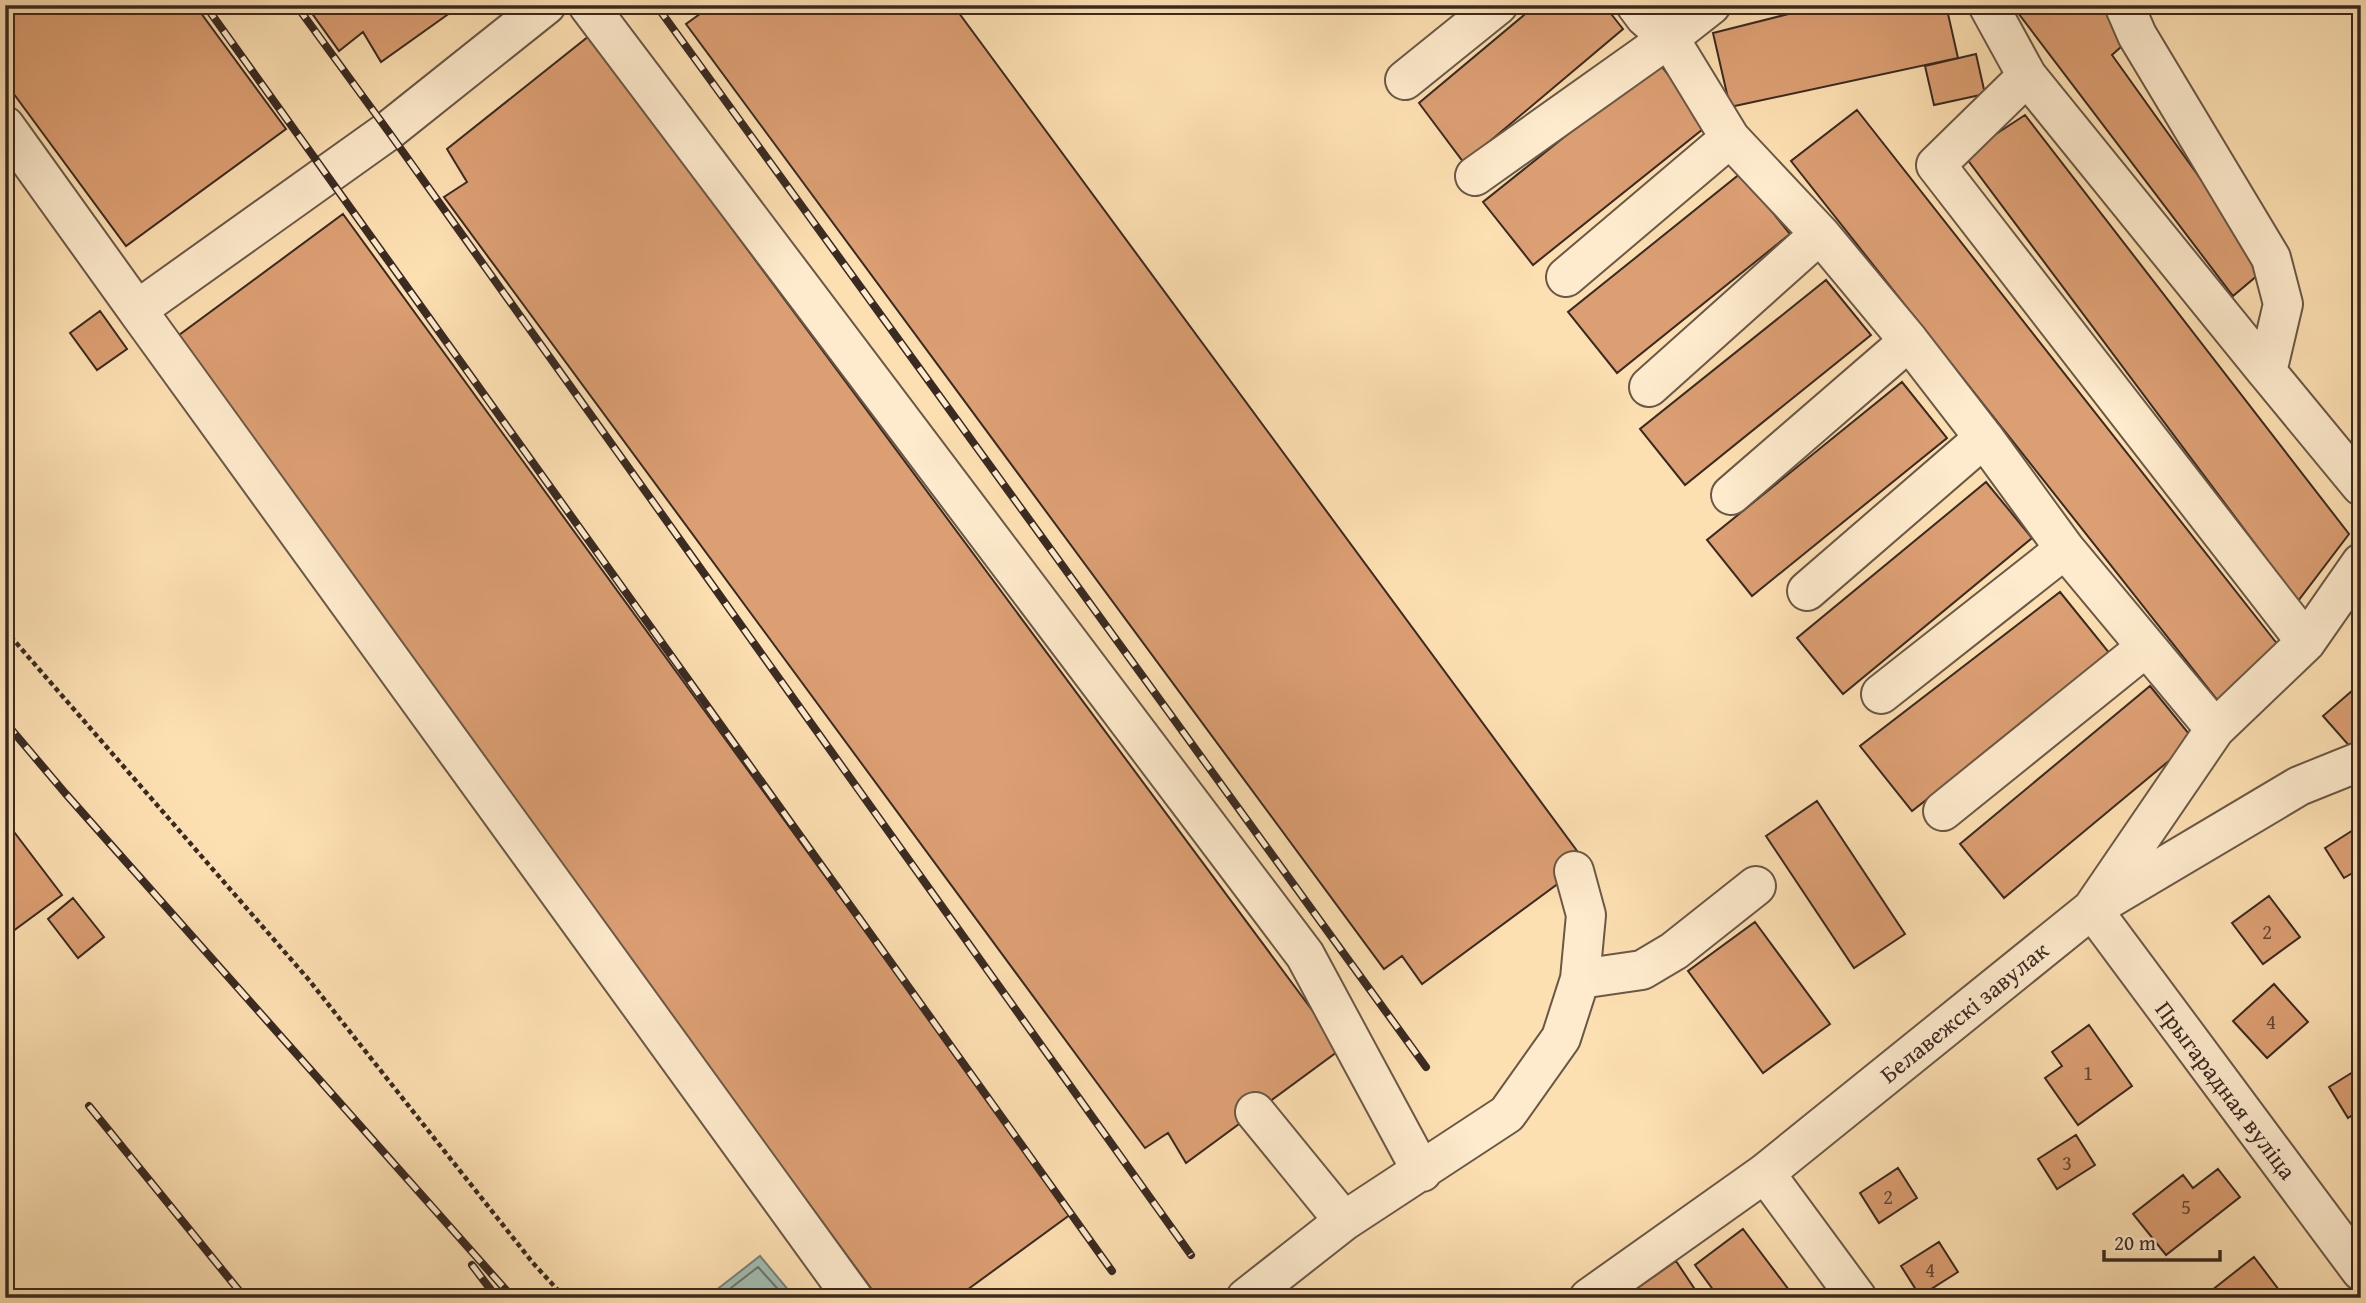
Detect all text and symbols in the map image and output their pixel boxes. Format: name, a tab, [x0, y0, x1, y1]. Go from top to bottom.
house number: 2	[2262, 916, 2272, 947]
street label: Белавежскі завулак	[1872, 933, 2056, 1091]
street label: Прыгарадная вуліца	[2147, 993, 2305, 1187]
house number: 4	[2266, 1006, 2276, 1037]
house number: 1	[2083, 1057, 2093, 1088]
house number: 3	[2062, 1147, 2072, 1178]
house number: 2	[1883, 1181, 1893, 1212]
house number: 5	[2181, 1191, 2191, 1222]
scale bar	[2104, 1219, 2219, 1263]
text: 20 m	[2114, 1227, 2156, 1258]
house number: 4	[1925, 1254, 1935, 1285]

